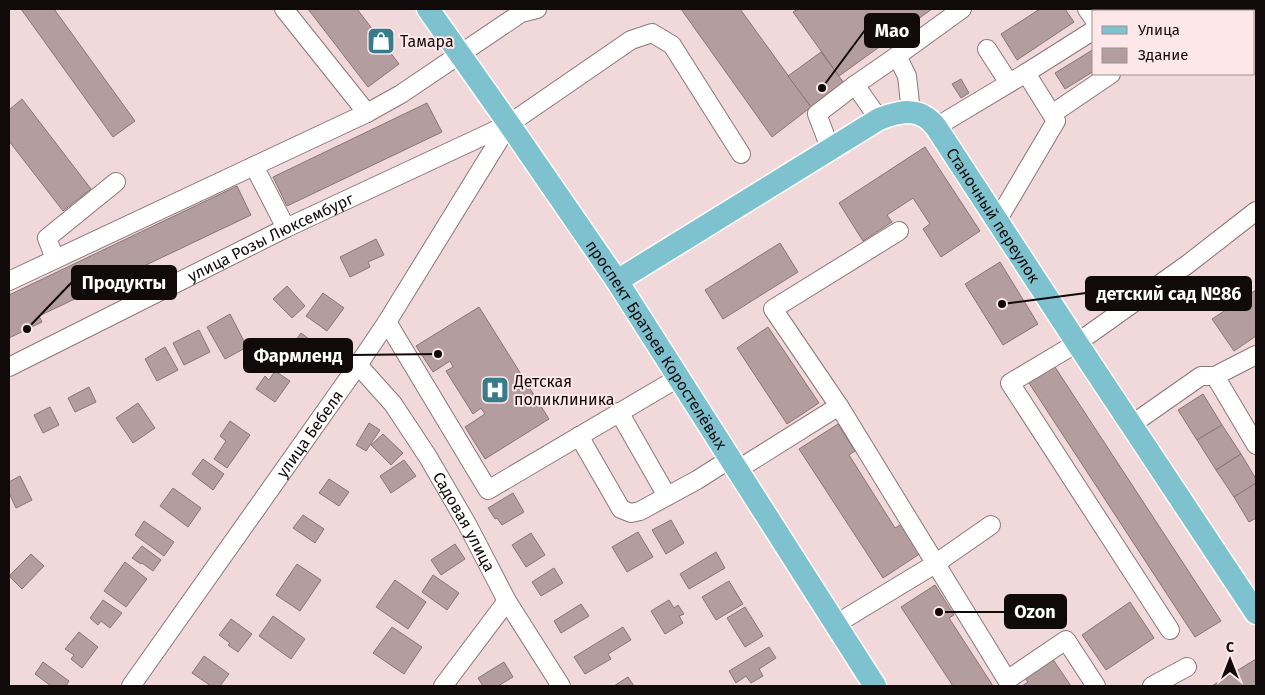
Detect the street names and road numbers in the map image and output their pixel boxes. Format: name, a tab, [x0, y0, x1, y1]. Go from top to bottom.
street label: Станочный переулок	[943, 144, 1045, 287]
street label: улица Розы Люксембург	[184, 188, 356, 285]
street label: проспект Братьев Коростелёвых	[582, 236, 731, 453]
street label: улица Бебеля	[272, 386, 347, 481]
street label: Садовая улица	[429, 468, 499, 575]

